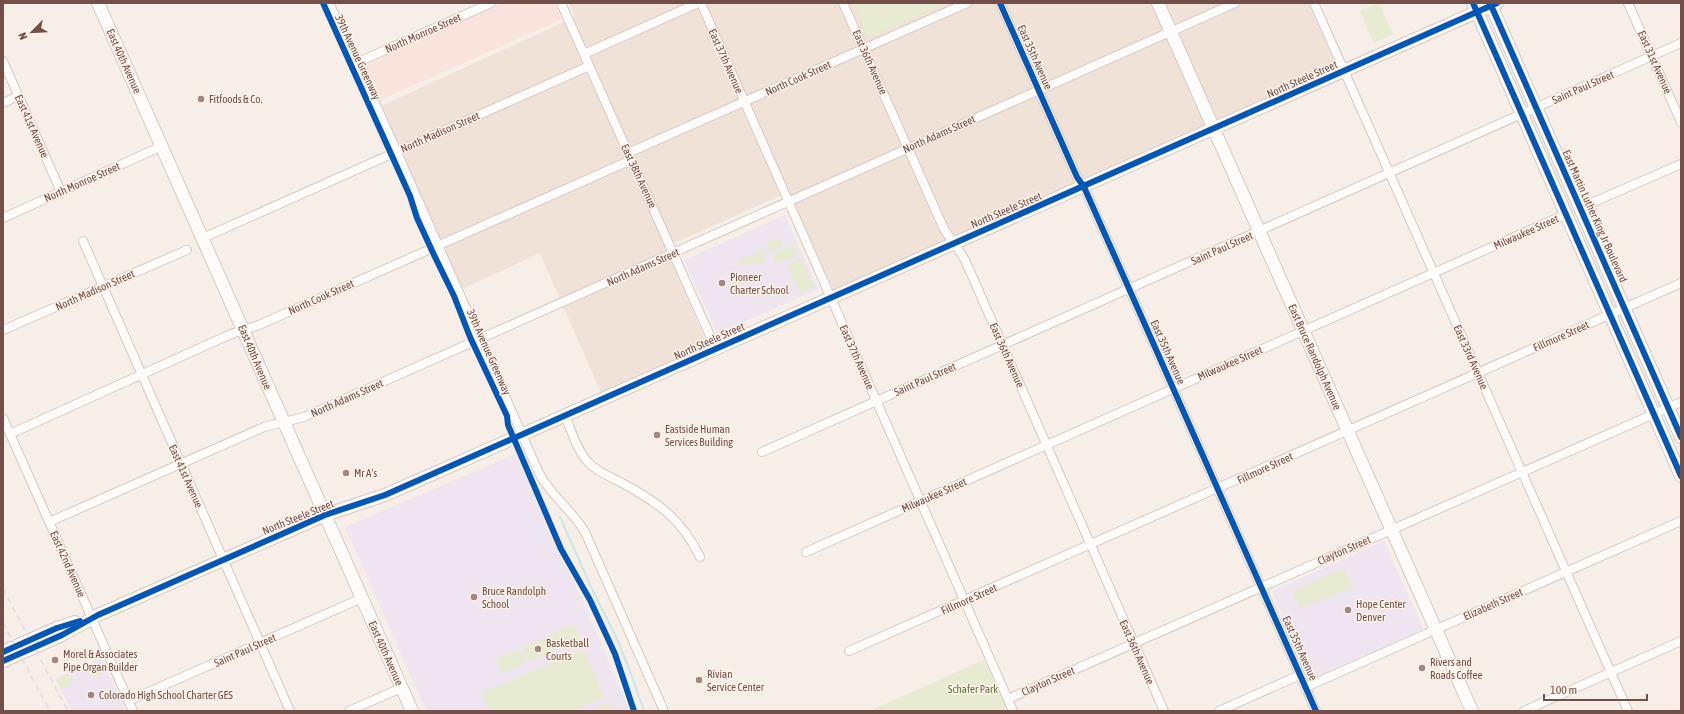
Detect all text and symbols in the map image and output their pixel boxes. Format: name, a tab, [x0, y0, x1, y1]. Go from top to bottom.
street label: North Monroe Street	[383, 11, 463, 55]
north arrow	[12, 12, 52, 52]
street label: 39th Avenue Greenway	[333, 12, 383, 102]
street label: East 35th Avenue	[1015, 23, 1055, 91]
street label: East 40th Avenue	[104, 27, 144, 95]
street label: East 37th Avenue	[706, 27, 746, 95]
street label: East 36th Avenue	[850, 28, 890, 96]
street label: East 31st Avenue	[1636, 29, 1674, 95]
text: N	[16, 31, 30, 41]
street label: North Cook Street	[763, 58, 833, 98]
street label: North Steele Street	[1265, 58, 1339, 100]
street label: Saint Paul Street	[1550, 68, 1616, 106]
street label: East 41st Avenue	[13, 93, 51, 159]
place label: Fitfoods & Co.	[209, 93, 262, 105]
marker: Fitfoods & Co.	[196, 94, 206, 104]
street label: North Madison Street	[399, 109, 481, 155]
street label: North Adams Street	[901, 113, 977, 155]
street label: East 38th Avenue	[619, 142, 659, 210]
street label: East Martin Luther King Jr Boulevard	[1560, 148, 1630, 284]
street label: North Monroe Street	[42, 160, 122, 204]
street label: North Steele Street	[969, 190, 1043, 230]
street label: Milwaukee Street	[1492, 212, 1560, 252]
street label: Saint Paul Street	[1189, 229, 1255, 267]
street label: North Adams Street	[605, 246, 681, 288]
street label: North Madison Street	[54, 267, 136, 313]
place label: Pioneer Charter School	[730, 271, 789, 296]
street label: North Cook Street	[286, 277, 356, 317]
marker: Pioneer Charter School	[717, 278, 727, 288]
street label: East Bruce Randolph Avenue	[1286, 302, 1344, 412]
street label: 39th Avenue Greenway	[465, 307, 514, 397]
street label: East 35th Avenue	[1148, 318, 1188, 386]
street label: Fillmore Street	[1531, 318, 1591, 354]
street label: North Steele Street	[672, 320, 746, 362]
street label: East 36th Avenue	[987, 321, 1027, 389]
street label: East 40th Avenue	[236, 323, 274, 391]
street label: East 37th Avenue	[837, 323, 877, 391]
street label: East 33rd Avenue	[1451, 323, 1491, 391]
street label: Milwaukee Street	[1196, 343, 1264, 383]
street label: Saint Paul Street	[892, 360, 958, 398]
street label: North Adams Street	[309, 377, 385, 419]
place label: Eastside Human Services Building	[665, 423, 733, 448]
marker: Eastside Human Services Building	[652, 430, 662, 440]
street label: East 41st Avenue	[167, 443, 205, 509]
street label: Fillmore Street	[1235, 450, 1295, 486]
place label: Mr A's	[354, 467, 377, 479]
marker: Mr A's	[341, 468, 351, 478]
street label: Milwaukee Street	[900, 475, 968, 515]
street label: North Steele Street	[261, 497, 335, 537]
street label: East 42nd Avenue	[48, 529, 88, 599]
street label: Clayton Street	[1316, 533, 1372, 567]
street label: Fillmore Street	[939, 581, 999, 617]
place label: Bruce Randolph School	[482, 585, 546, 610]
street label: Elizabeth Street	[1462, 586, 1524, 622]
marker: Bruce Randolph School	[469, 592, 479, 602]
place label: Hope Center Denver	[1356, 598, 1407, 623]
marker: Hope Center Denver	[1343, 605, 1353, 615]
street label: East 35th Avenue	[1280, 614, 1320, 682]
street label: East 36th Avenue	[1117, 618, 1157, 686]
street label: East 40th Avenue	[366, 619, 406, 687]
street label: Saint Paul Street	[212, 631, 278, 669]
place label: Basketball Courts	[546, 637, 589, 662]
marker: Basketball Courts	[533, 644, 543, 654]
place label: Morel & Associates Pipe Organ Builder	[63, 648, 138, 673]
marker: Morel & Associates Pipe Organ Builder	[50, 655, 60, 665]
place label: Rivers and Roads Coffee	[1430, 656, 1482, 681]
marker: Rivers and Roads Coffee	[1417, 663, 1427, 673]
street label: Clayton Street	[1020, 664, 1076, 698]
place label: Rivian Service Center	[707, 668, 765, 693]
marker: Rivian Service Center	[694, 675, 704, 685]
scale bar	[1544, 676, 1647, 702]
park label: Schafer Park	[948, 683, 998, 695]
text: 100 m	[1550, 683, 1577, 697]
place label: Colorado High School Charter GES	[99, 689, 233, 701]
marker: Colorado High School Charter GES	[86, 690, 96, 700]

